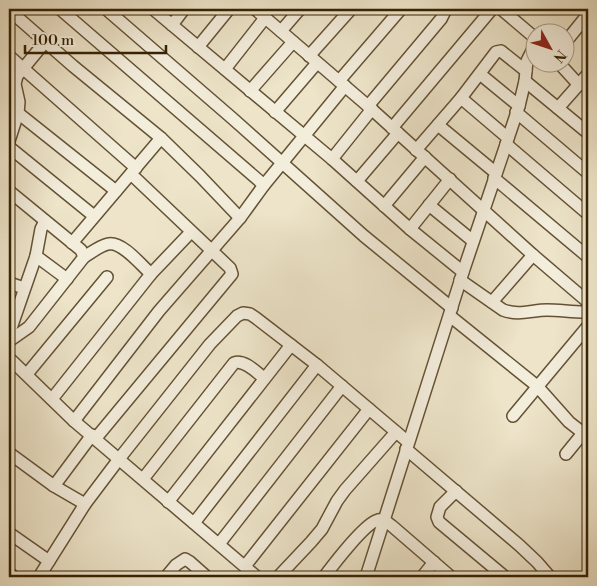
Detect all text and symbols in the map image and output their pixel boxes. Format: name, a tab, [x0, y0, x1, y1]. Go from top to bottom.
scale bar	[25, 22, 166, 54]
north arrow	[524, 22, 574, 72]
text: 100 m	[32, 31, 74, 50]
text: N	[549, 46, 570, 66]

